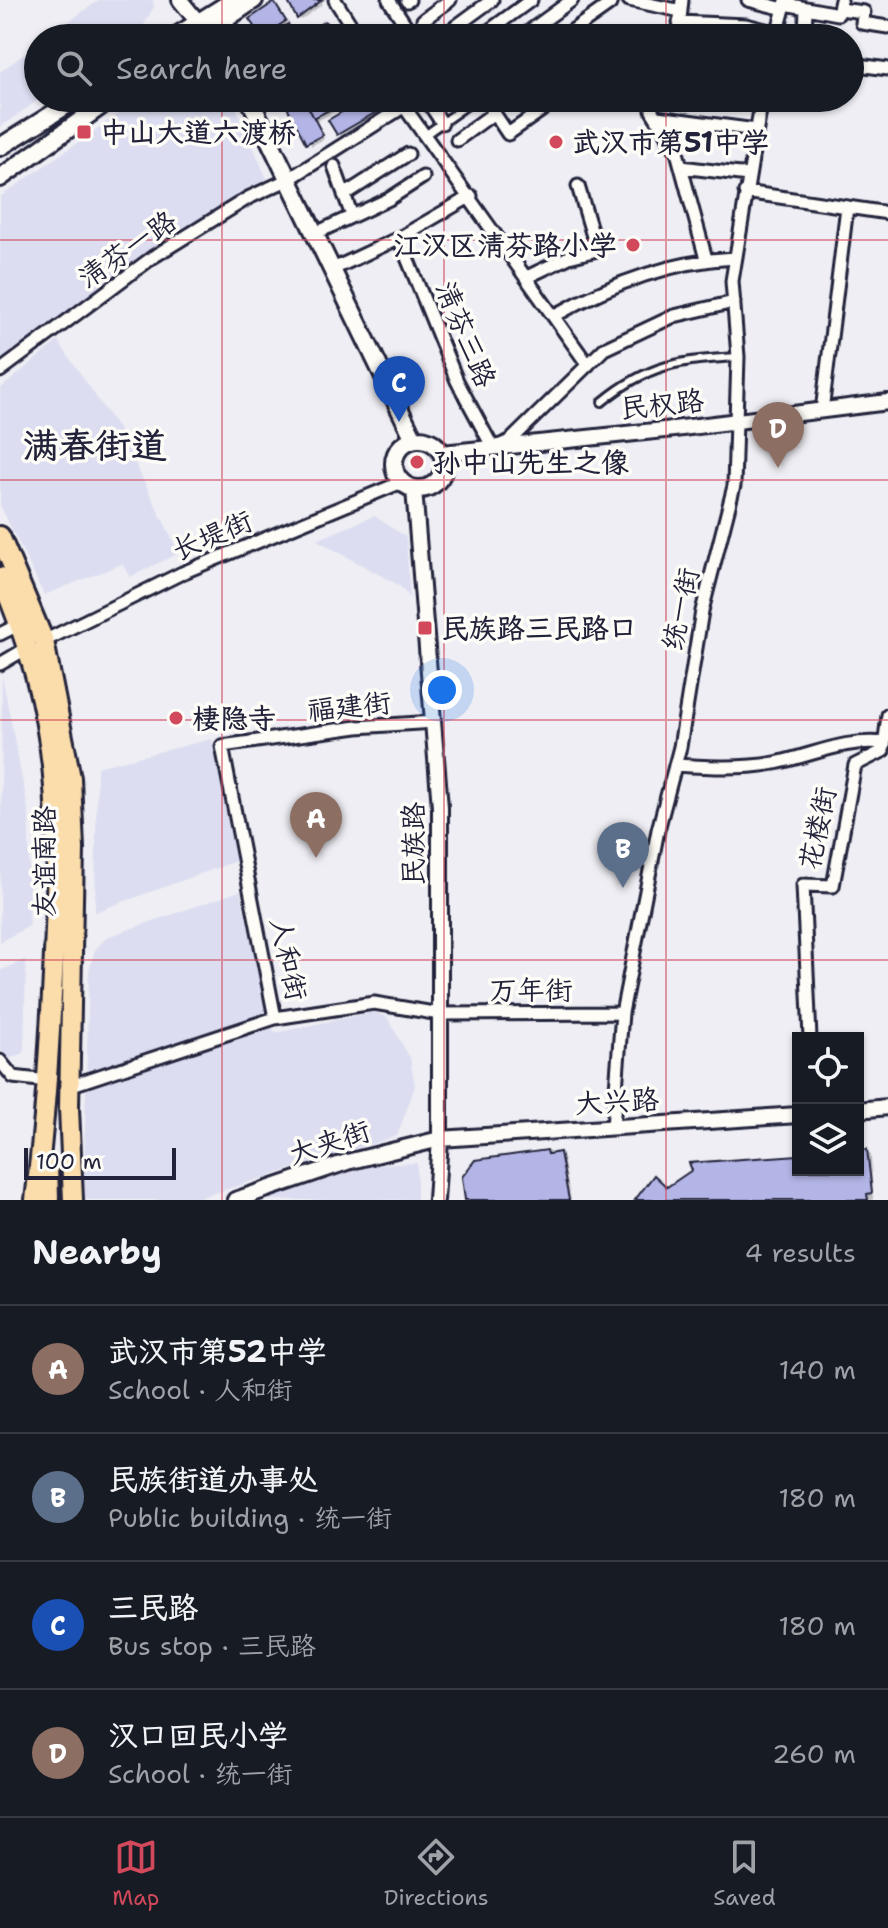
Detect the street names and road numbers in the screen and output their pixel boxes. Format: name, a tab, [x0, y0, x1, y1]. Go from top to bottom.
street label: 清芬一路	[70, 201, 184, 297]
street label: 清芬三路	[427, 275, 505, 393]
street label: 民权路	[618, 381, 706, 427]
street label: 长堤街	[166, 501, 258, 569]
street label: 统一街	[653, 564, 707, 654]
street label: 福建街	[305, 683, 393, 729]
street label: 花楼街	[790, 783, 844, 873]
street label: 民族路	[394, 802, 432, 886]
street label: 友谊南路	[25, 806, 63, 918]
street label: 人和街	[262, 914, 316, 1004]
street label: 万年街	[489, 971, 573, 1009]
street label: 大兴路	[574, 1080, 660, 1122]
street label: 大夹街	[283, 1111, 375, 1173]

